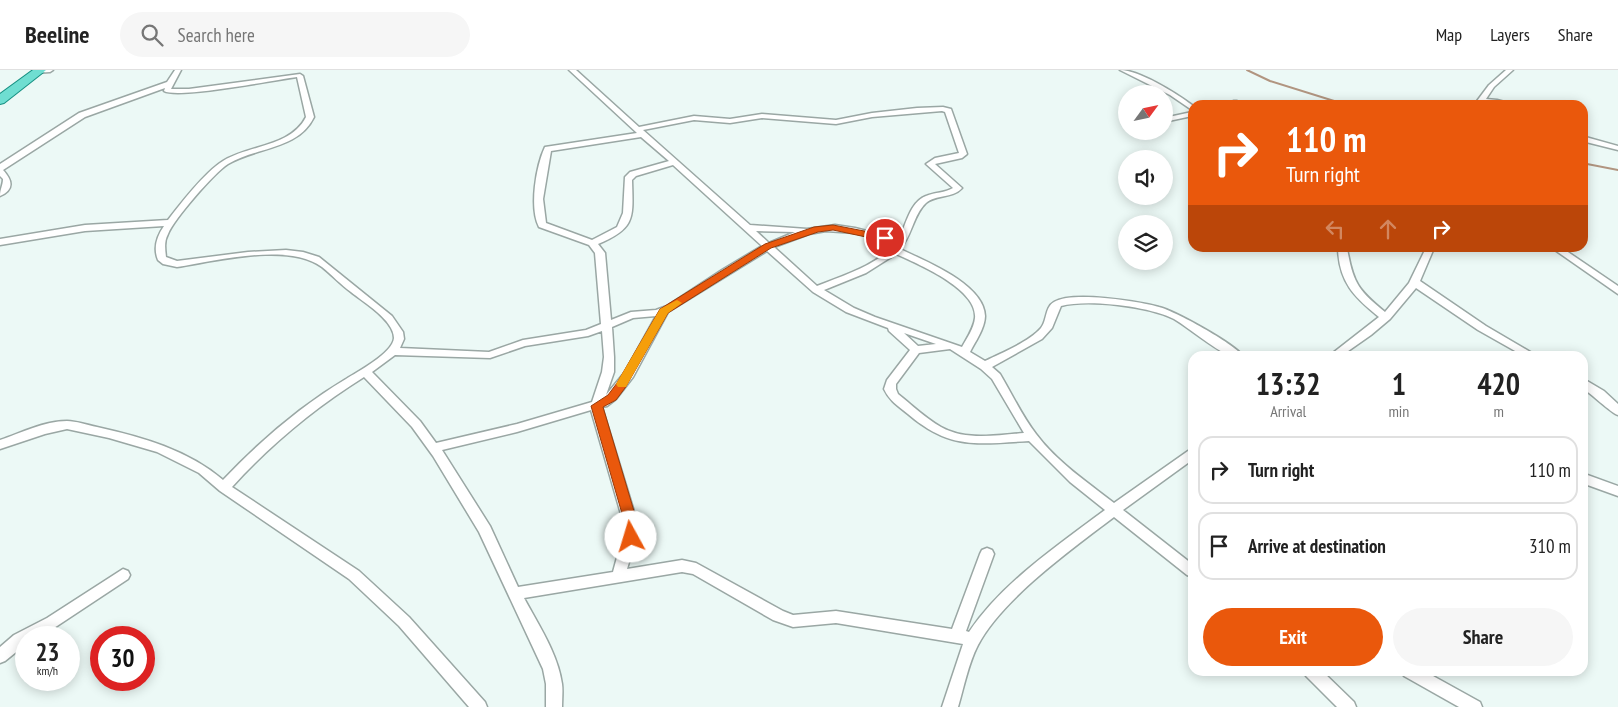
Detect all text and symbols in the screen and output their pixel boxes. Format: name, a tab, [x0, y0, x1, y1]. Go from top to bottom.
search box	[120, 12, 470, 57]
text: Beeline	[25, 19, 90, 50]
icon: search	[138, 21, 166, 49]
text: Search here	[178, 23, 255, 47]
text: Map	[1436, 23, 1462, 46]
text: Layers	[1490, 23, 1530, 46]
text: Share	[1558, 23, 1593, 46]
north arrow	[1118, 85, 1172, 140]
map controls	[1118, 85, 1173, 270]
text: 110 m	[1286, 116, 1367, 162]
icon: right	[1203, 120, 1268, 185]
button: sound	[1118, 150, 1173, 205]
text: Turn right	[1286, 160, 1360, 188]
button: layers	[1118, 215, 1173, 270]
icon: left	[1321, 215, 1349, 243]
icon: ahead	[1374, 215, 1402, 243]
icon: right	[1427, 215, 1455, 243]
pin	[864, 217, 906, 259]
icon: arrive	[871, 224, 899, 252]
text: 13:32	[1256, 364, 1321, 403]
text: 1	[1392, 364, 1406, 403]
text: 420	[1477, 364, 1520, 403]
text: Arrival	[1270, 401, 1306, 421]
text: min	[1388, 401, 1409, 421]
text: m	[1493, 401, 1504, 421]
icon: right	[1205, 456, 1233, 484]
text: Turn right	[1248, 458, 1314, 482]
text: 110 m	[1529, 458, 1571, 482]
position arrow	[604, 510, 656, 562]
icon: arrive	[1205, 532, 1233, 560]
text: Arrive at destination	[1248, 534, 1386, 558]
text: 310 m	[1529, 534, 1571, 558]
button: Exit	[1203, 608, 1383, 666]
button: Share	[1393, 608, 1573, 666]
speed limit sign: 30	[90, 626, 155, 691]
text: 23	[36, 636, 59, 668]
text: km/h	[37, 663, 58, 678]

